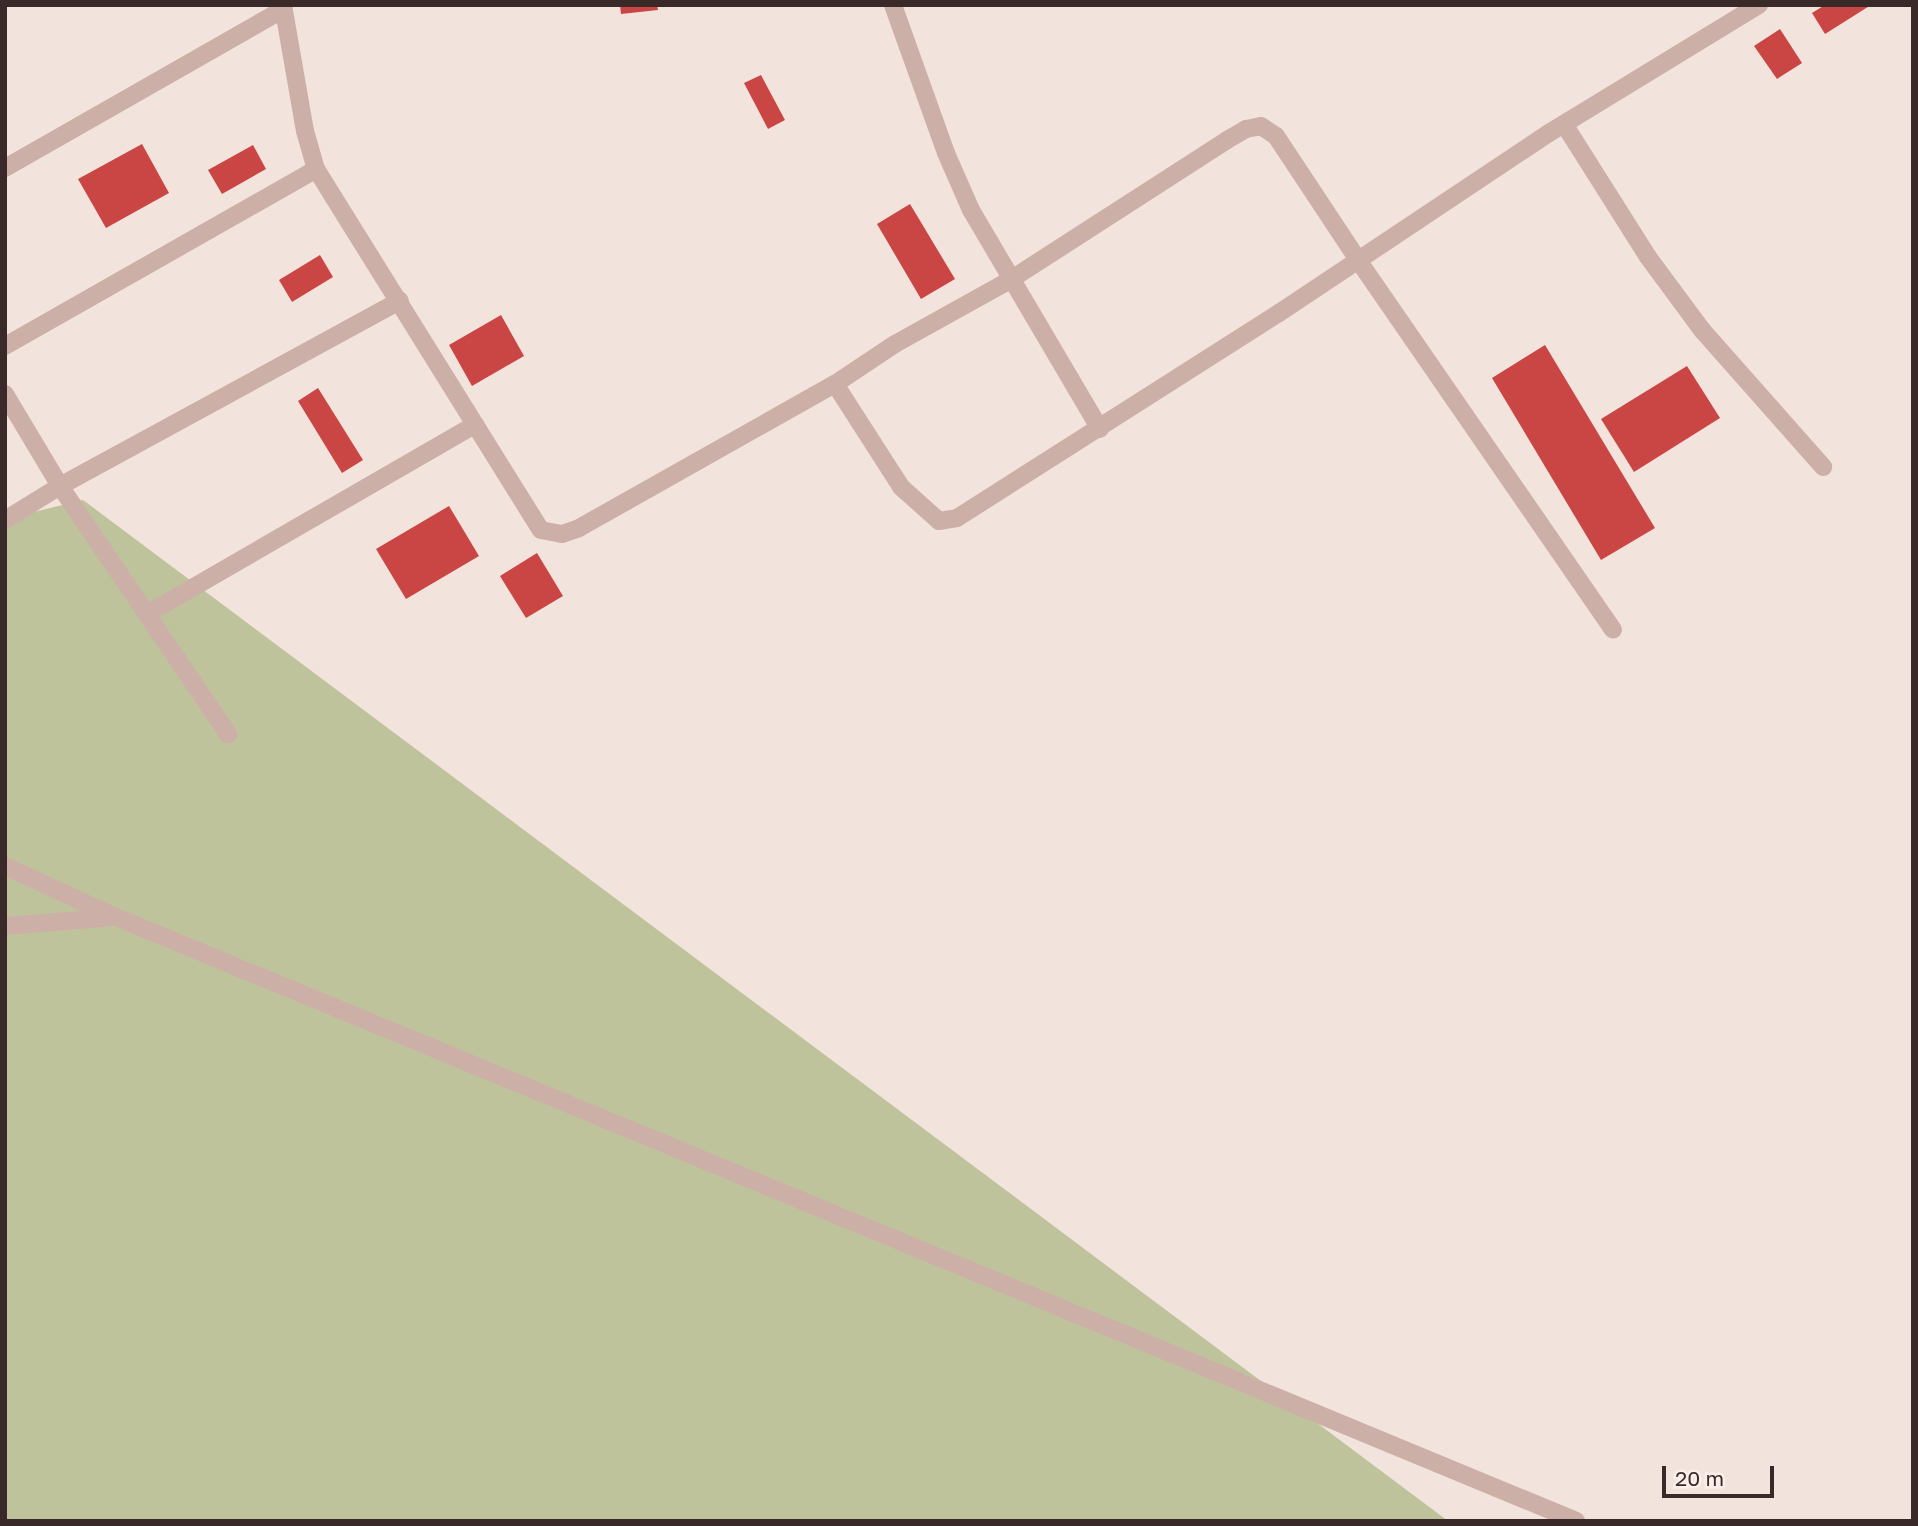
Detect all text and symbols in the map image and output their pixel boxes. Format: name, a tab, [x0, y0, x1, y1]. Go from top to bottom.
scale bar	[1666, 1452, 1778, 1496]
text: 20 m	[1675, 1465, 1724, 1491]

